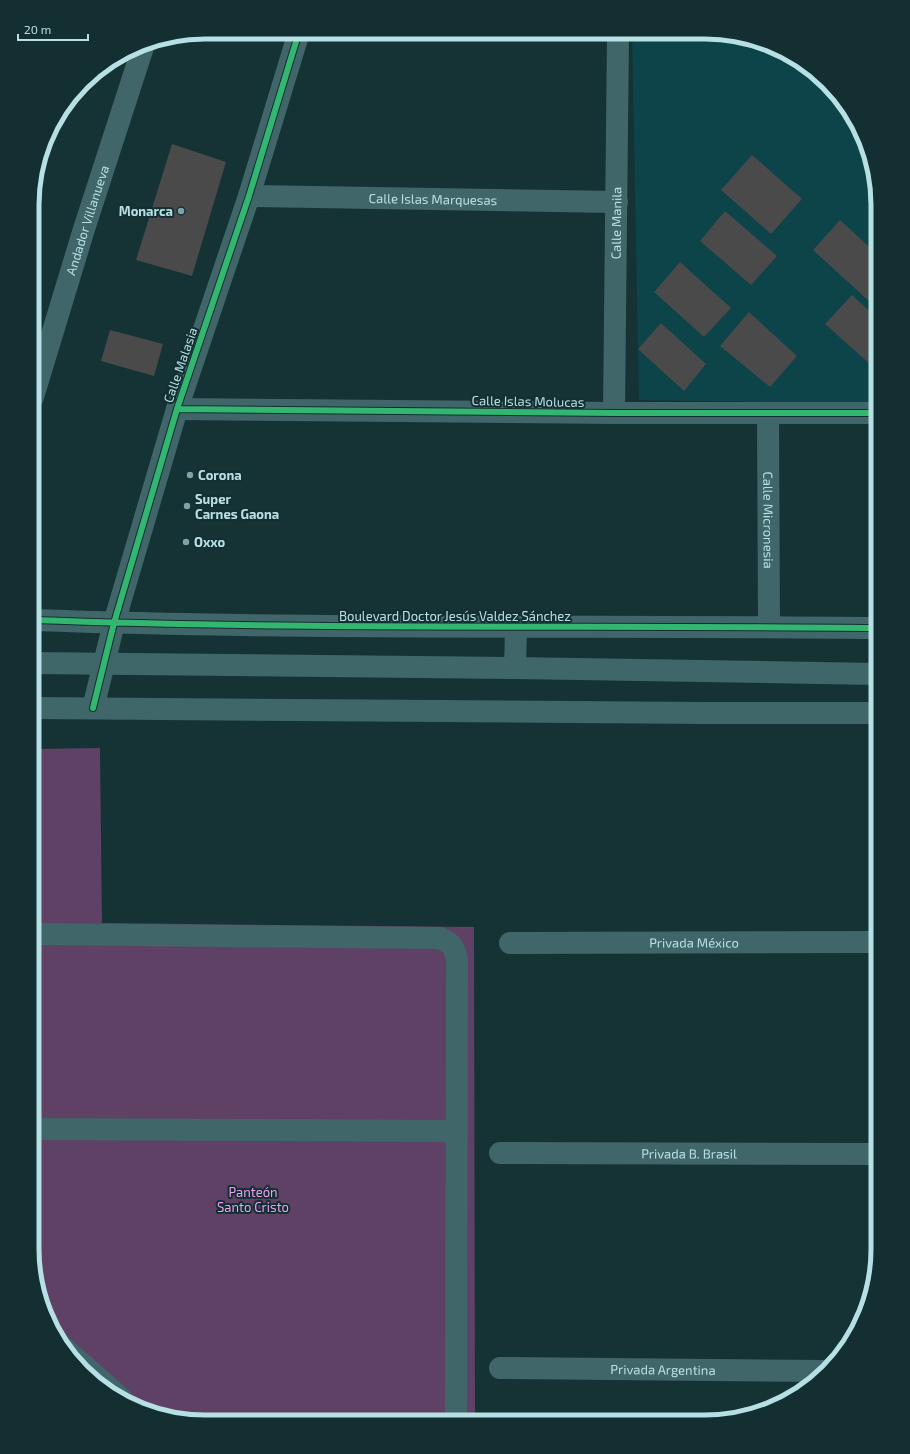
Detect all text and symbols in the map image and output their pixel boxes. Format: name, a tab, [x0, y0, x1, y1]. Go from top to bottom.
scale bar	[18, 16, 88, 42]
text: 20 m	[24, 22, 51, 36]
street label: Andador Villanueva	[62, 163, 112, 277]
street label: Calle Manila	[608, 187, 624, 259]
street label: Calle Islas Marquesas	[369, 190, 497, 208]
place label: Monarca	[119, 203, 173, 219]
marker: Monarca	[176, 206, 186, 216]
street label: Calle Malasia	[160, 325, 200, 405]
street label: Calle Islas Molucas	[471, 392, 585, 410]
place label: Corona	[198, 467, 242, 483]
marker: Corona	[185, 470, 195, 480]
street label: Calle Micronesia	[760, 471, 777, 569]
place label: Super Carnes Gaona	[195, 491, 279, 522]
marker: Super Carnes Gaona	[182, 501, 192, 511]
place label: Oxxo	[194, 534, 226, 550]
marker: Oxxo	[181, 537, 191, 547]
street label: Boulevard Doctor Jesús Valdez Sánchez	[339, 608, 571, 624]
street label: Privada México	[649, 934, 739, 951]
street label: Privada B. Brasil	[641, 1145, 737, 1162]
park label: Panteón Santo Cristo	[217, 1184, 289, 1215]
street label: Privada Argentina	[610, 1361, 716, 1378]

